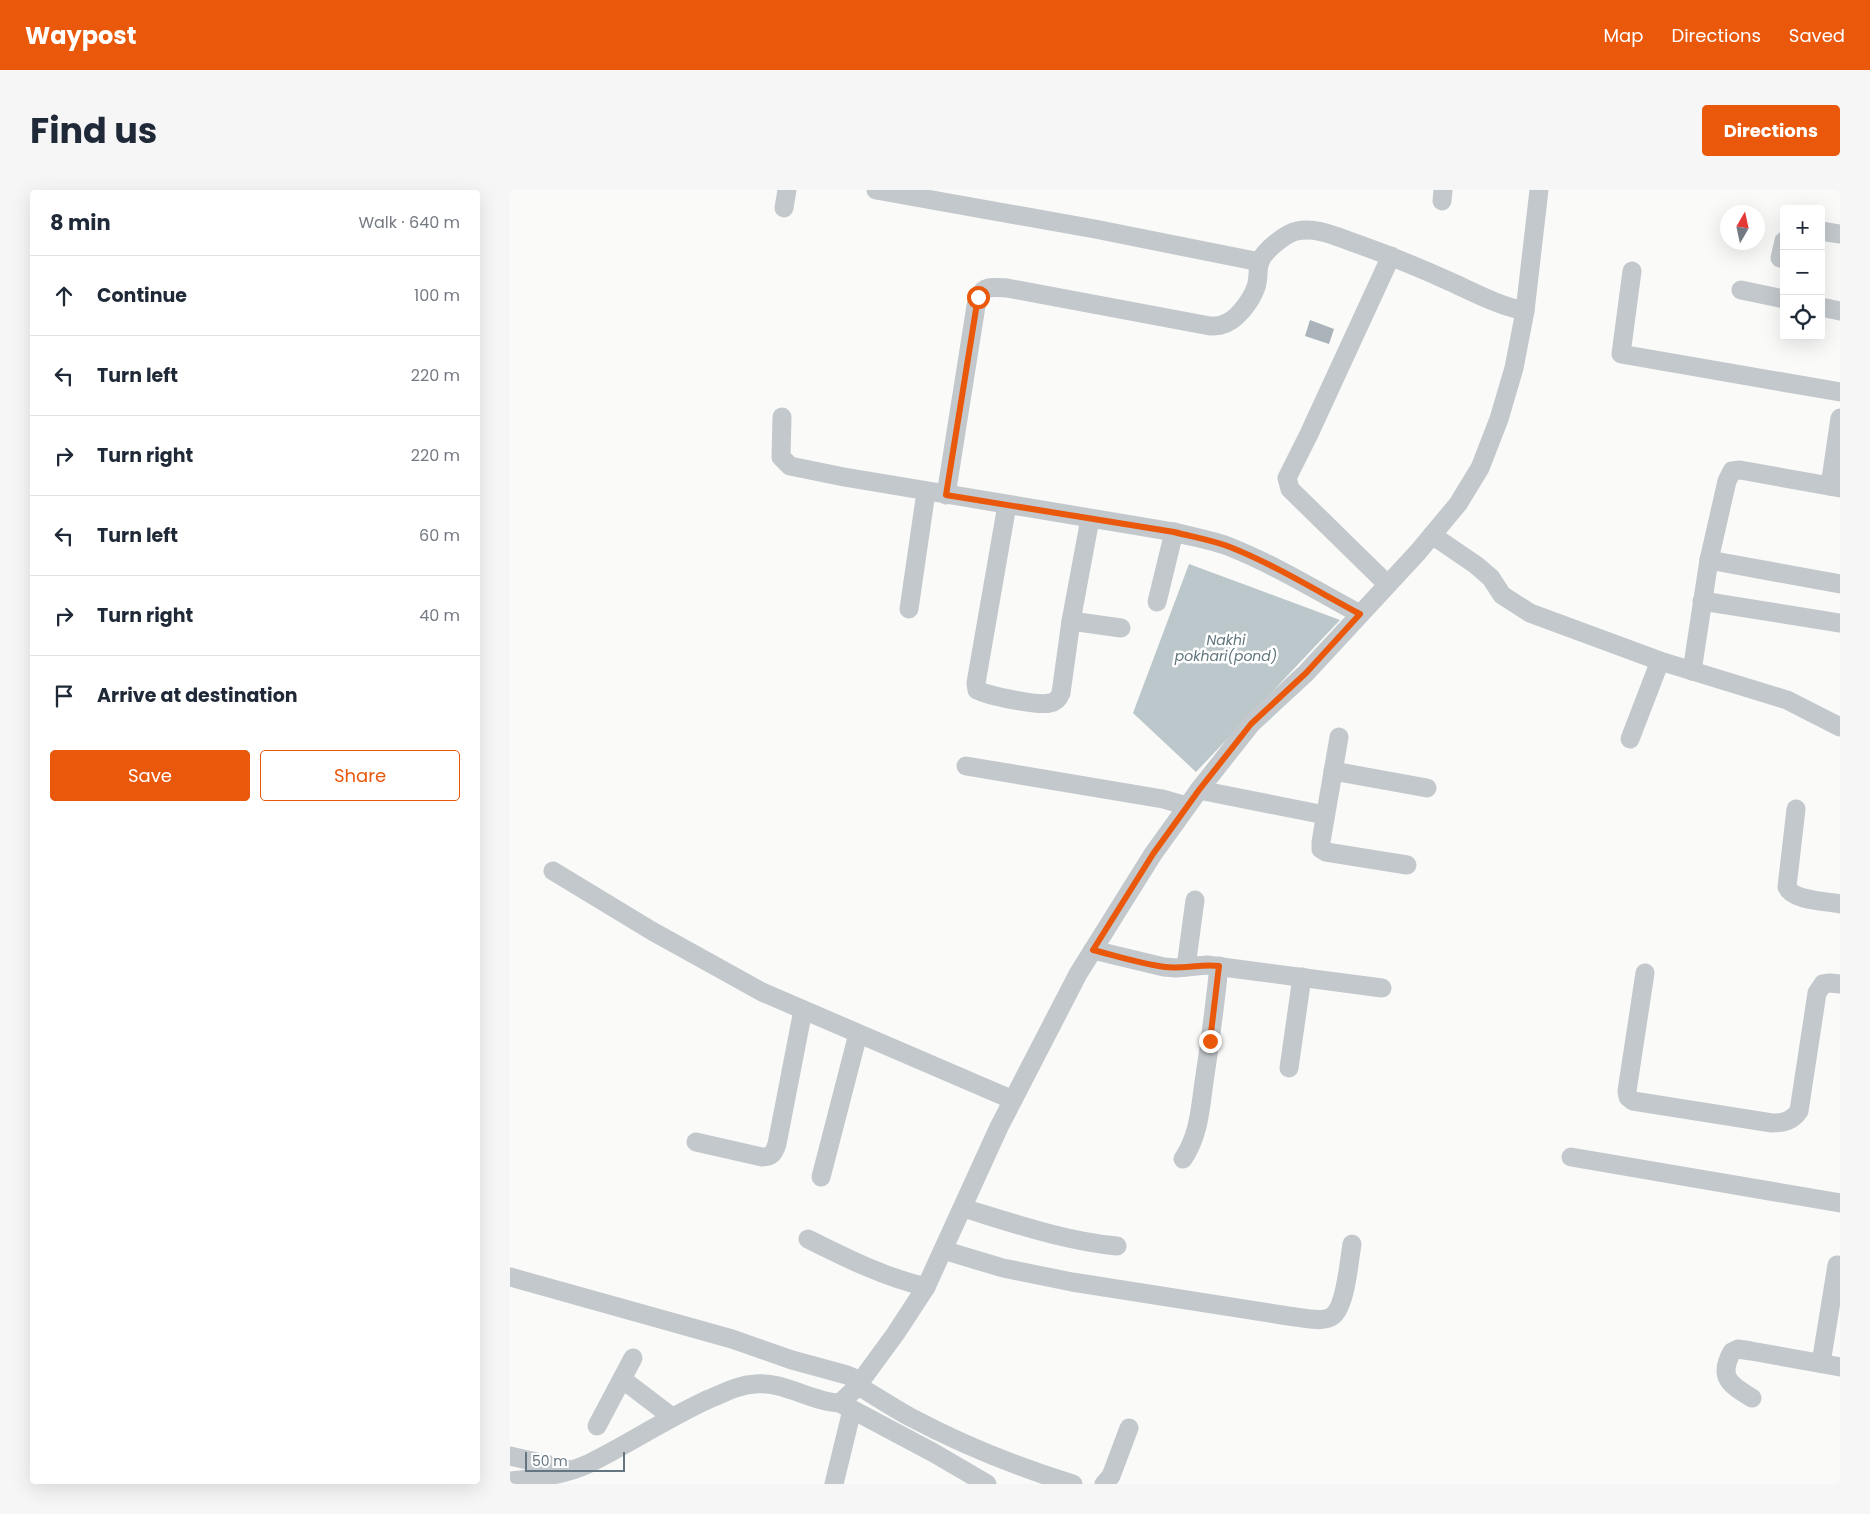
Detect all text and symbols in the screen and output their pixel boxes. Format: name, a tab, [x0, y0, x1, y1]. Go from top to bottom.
text: Waypost	[25, 19, 136, 52]
text: Map	[1604, 23, 1643, 48]
text: Directions	[1671, 23, 1761, 48]
text: Saved	[1789, 23, 1845, 48]
button: Directions	[1702, 105, 1840, 156]
text: Find us	[30, 106, 157, 155]
north arrow	[1720, 205, 1765, 250]
map controls	[1780, 205, 1825, 340]
button: +	[1780, 205, 1825, 250]
text: 8 min	[50, 208, 111, 237]
text: Walk · 640 m	[358, 211, 460, 234]
button: −	[1780, 250, 1825, 295]
icon: ahead	[50, 282, 78, 310]
text: Continue	[97, 282, 187, 309]
text: 100 m	[414, 284, 460, 307]
route start	[967, 286, 990, 309]
button: locate	[1780, 295, 1825, 340]
icon: left	[50, 362, 78, 390]
text: Turn left	[97, 362, 178, 389]
text: 220 m	[411, 364, 460, 387]
icon: right	[50, 442, 78, 470]
text: Turn right	[97, 442, 193, 469]
text: 220 m	[411, 444, 460, 467]
icon: left	[50, 522, 78, 550]
text: Turn left	[97, 522, 178, 549]
text: 60 m	[419, 524, 460, 547]
icon: right	[50, 602, 78, 630]
text: Turn right	[97, 602, 193, 629]
text: 40 m	[419, 604, 460, 627]
water label: Nakhi pokhari(pond)	[1174, 630, 1277, 666]
icon: arrive	[50, 682, 78, 710]
text: Arrive at destination	[97, 682, 298, 709]
button: Save	[50, 750, 250, 801]
button: Share	[260, 750, 460, 801]
route end	[1199, 1030, 1222, 1053]
scale bar	[525, 1449, 625, 1472]
text: 50 m	[532, 1451, 568, 1471]

